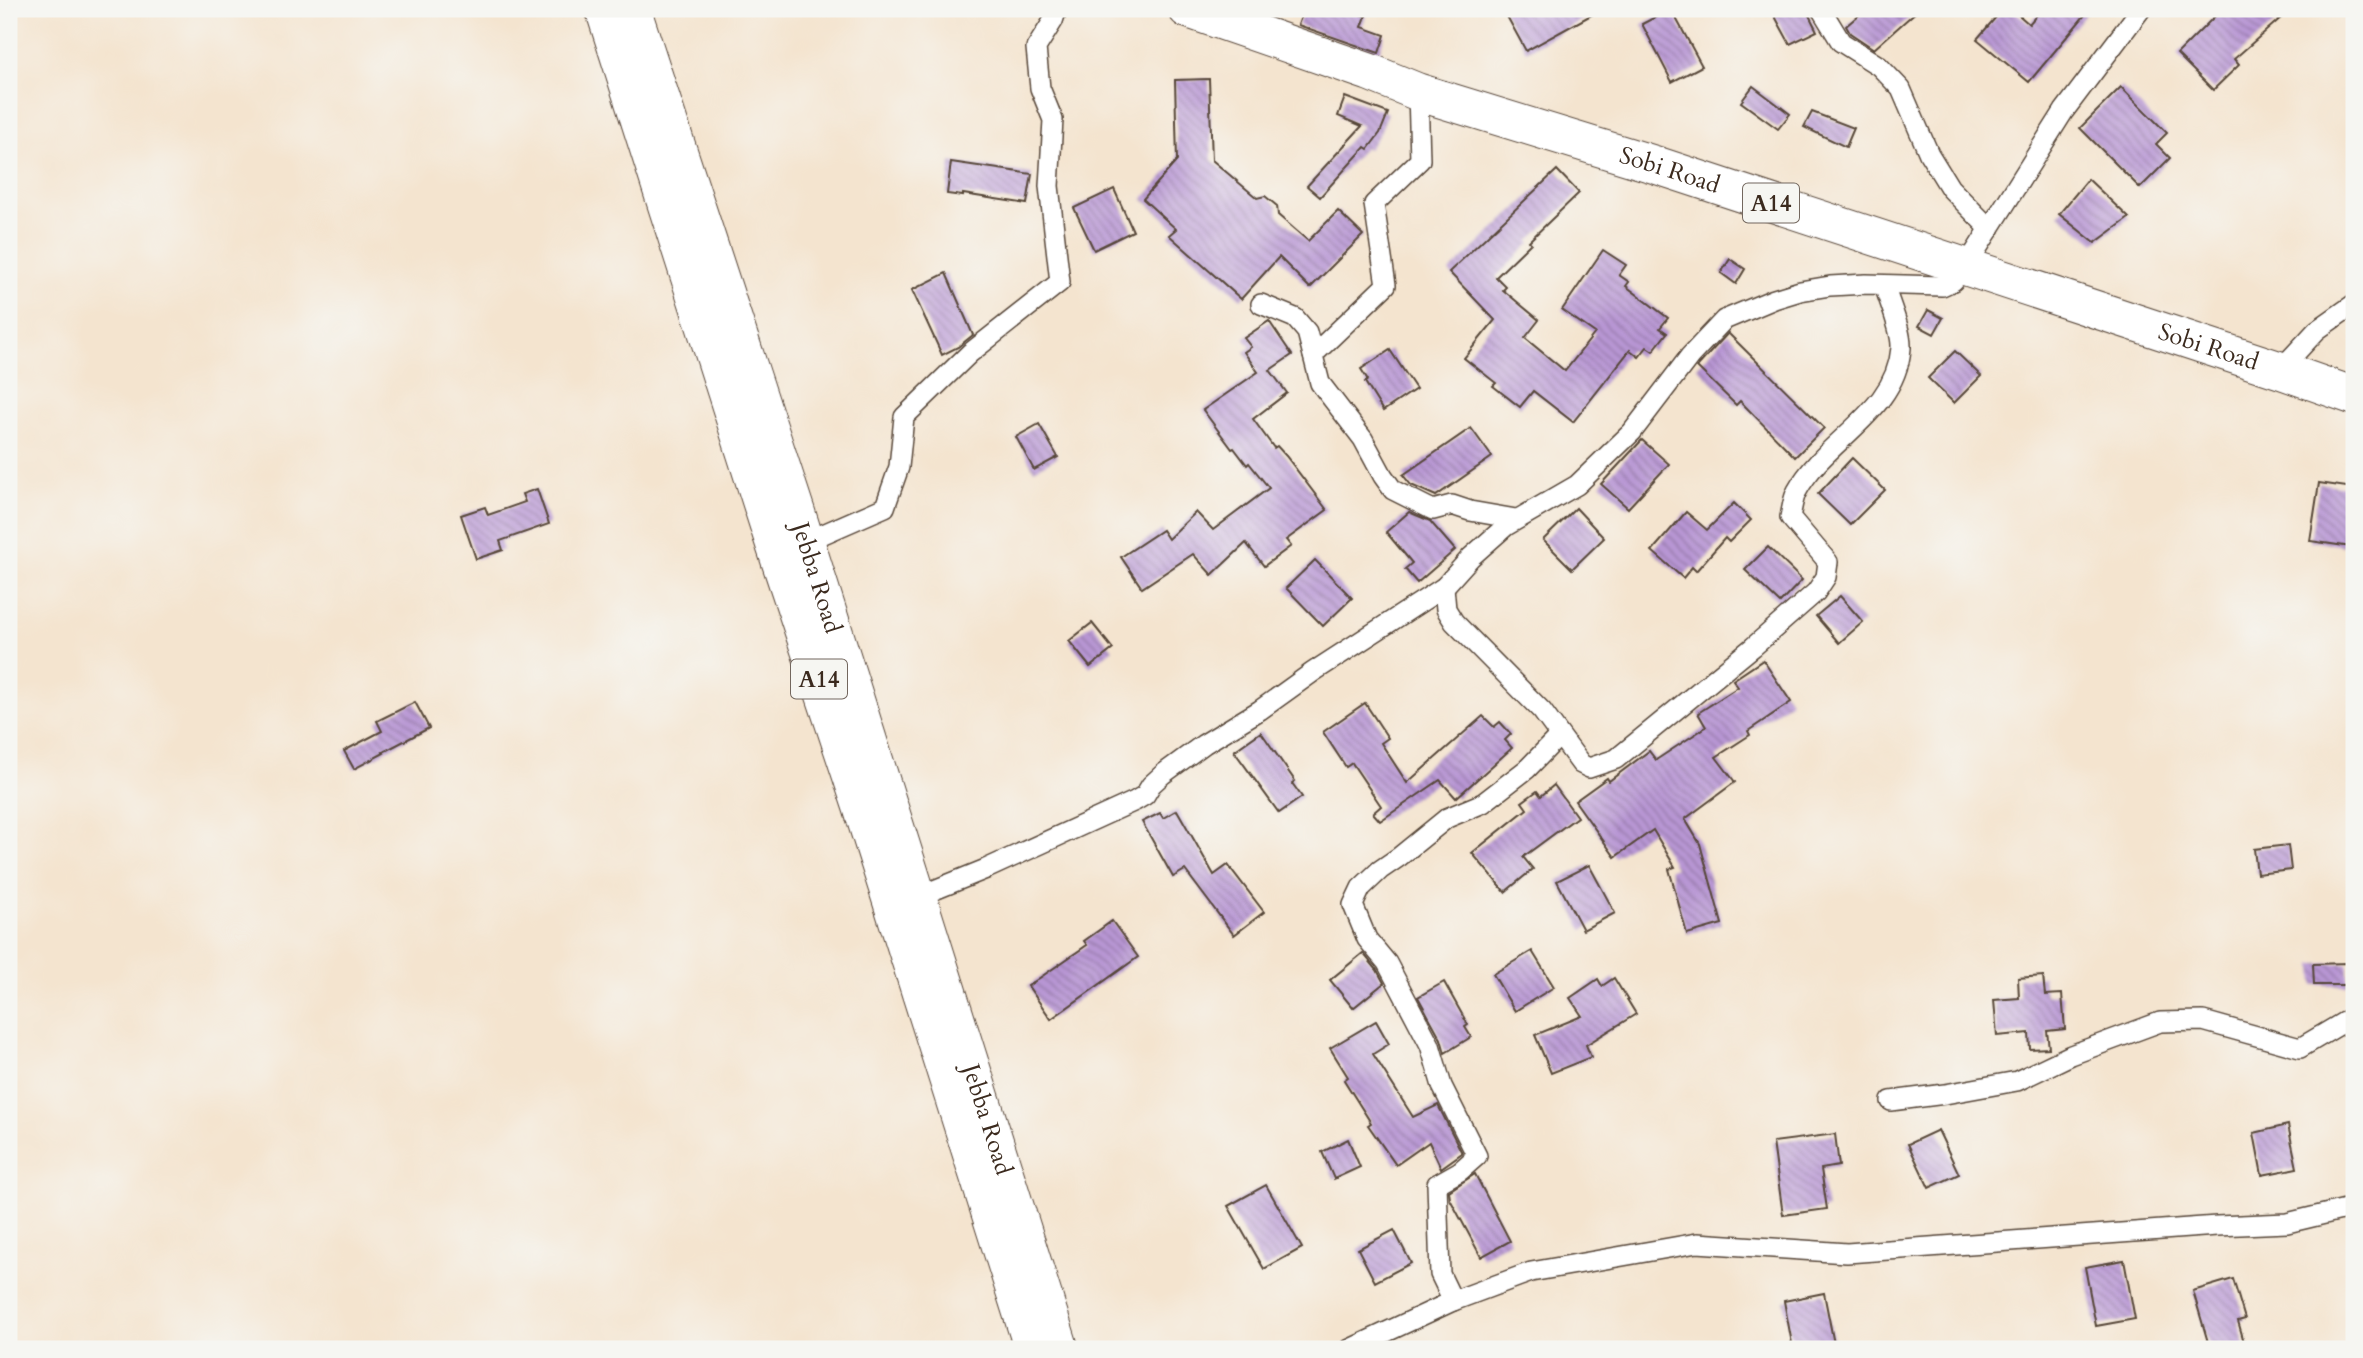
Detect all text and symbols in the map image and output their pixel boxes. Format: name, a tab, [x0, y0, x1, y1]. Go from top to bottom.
street label: Sobi Road	[1615, 139, 1724, 202]
road number: A14	[1743, 184, 1799, 222]
street label: Sobi Road	[2154, 315, 2263, 379]
street label: Jebba Road	[783, 515, 850, 638]
road number: A14	[791, 660, 847, 698]
street label: Jebba Road	[953, 1057, 1020, 1179]

